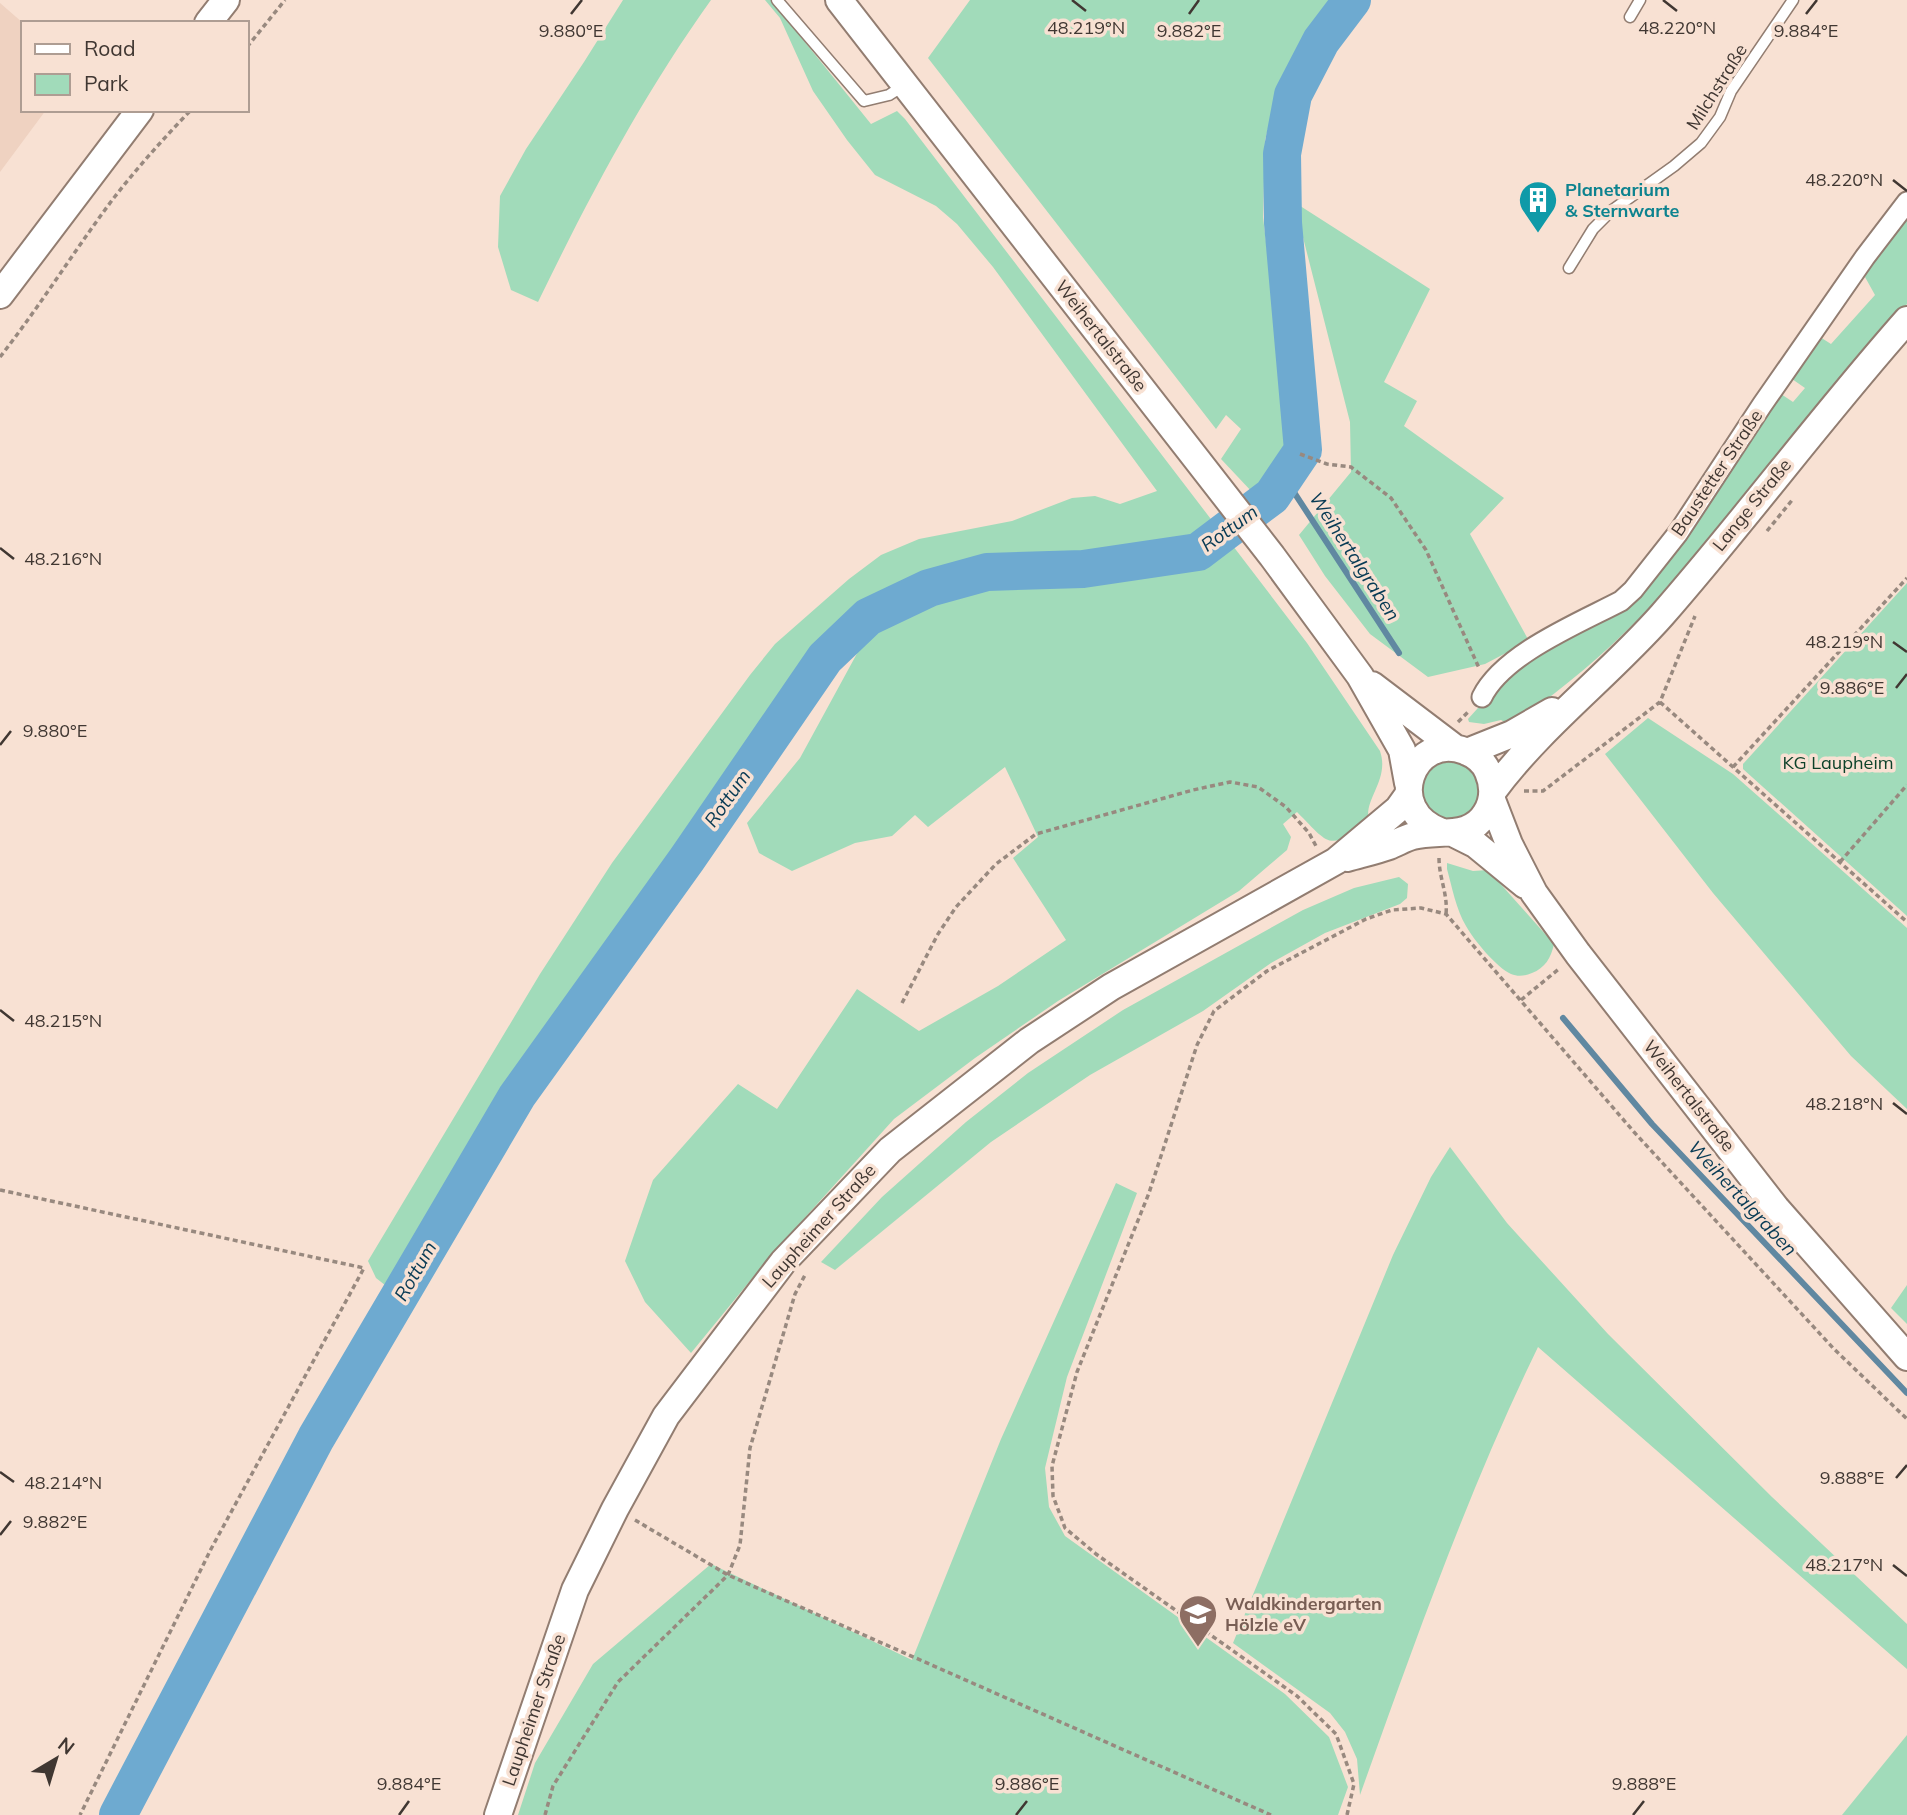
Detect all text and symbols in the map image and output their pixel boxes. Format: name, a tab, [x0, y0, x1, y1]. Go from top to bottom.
text: 48.219°N	[1047, 16, 1125, 39]
text: 48.220°N	[1638, 16, 1716, 39]
text: 9.880°E	[539, 19, 603, 42]
text: 9.882°E	[1157, 19, 1221, 42]
text: 9.884°E	[1774, 19, 1838, 42]
legend	[21, 21, 248, 112]
text: Road	[84, 35, 135, 61]
street label: Milchstraße	[1681, 39, 1752, 134]
text: Park	[84, 70, 128, 96]
text: 48.220°N	[1805, 168, 1883, 191]
place label: Planetarium & Sternwarte	[1565, 178, 1679, 222]
building icon: Planetarium & Sternwarte	[1517, 179, 1559, 234]
street label: Weihertalstraße	[1051, 275, 1152, 396]
street label: Baustetter Straße	[1666, 405, 1767, 540]
street label: Lange Straße	[1707, 454, 1796, 556]
water label: Weihertalgraben	[1304, 487, 1406, 625]
water label: Rottum	[1196, 499, 1262, 557]
text: 48.216°N	[24, 547, 102, 570]
text: 48.219°N	[1805, 630, 1883, 653]
text: 9.886°E	[1820, 676, 1884, 699]
text: 9.880°E	[23, 719, 87, 742]
park label: KG Laupheim	[1783, 751, 1893, 774]
water label: Rottum	[699, 765, 755, 831]
text: 48.215°N	[24, 1009, 102, 1032]
street label: Weihertalstraße	[1639, 1035, 1740, 1156]
text: 48.218°N	[1805, 1092, 1883, 1115]
water label: Weihertalgraben	[1683, 1135, 1803, 1261]
street label: Laupheimer Straße	[757, 1159, 880, 1293]
water label: Rottum	[389, 1237, 441, 1305]
text: 9.888°E	[1820, 1466, 1884, 1489]
text: 48.214°N	[24, 1471, 102, 1494]
text: 9.882°E	[23, 1510, 87, 1533]
text: 48.217°N	[1805, 1553, 1883, 1576]
place label: Waldkindergarten Hölzle eV	[1225, 1592, 1382, 1636]
school or university icon: Waldkindergarten Hölzle eV	[1177, 1593, 1219, 1648]
street label: Laupheimer Straße	[497, 1631, 570, 1789]
north arrow	[21, 1724, 91, 1794]
text: N	[53, 1732, 80, 1759]
text: 9.884°E	[377, 1772, 441, 1795]
text: 9.886°E	[995, 1772, 1059, 1795]
text: 9.888°E	[1612, 1772, 1676, 1795]

